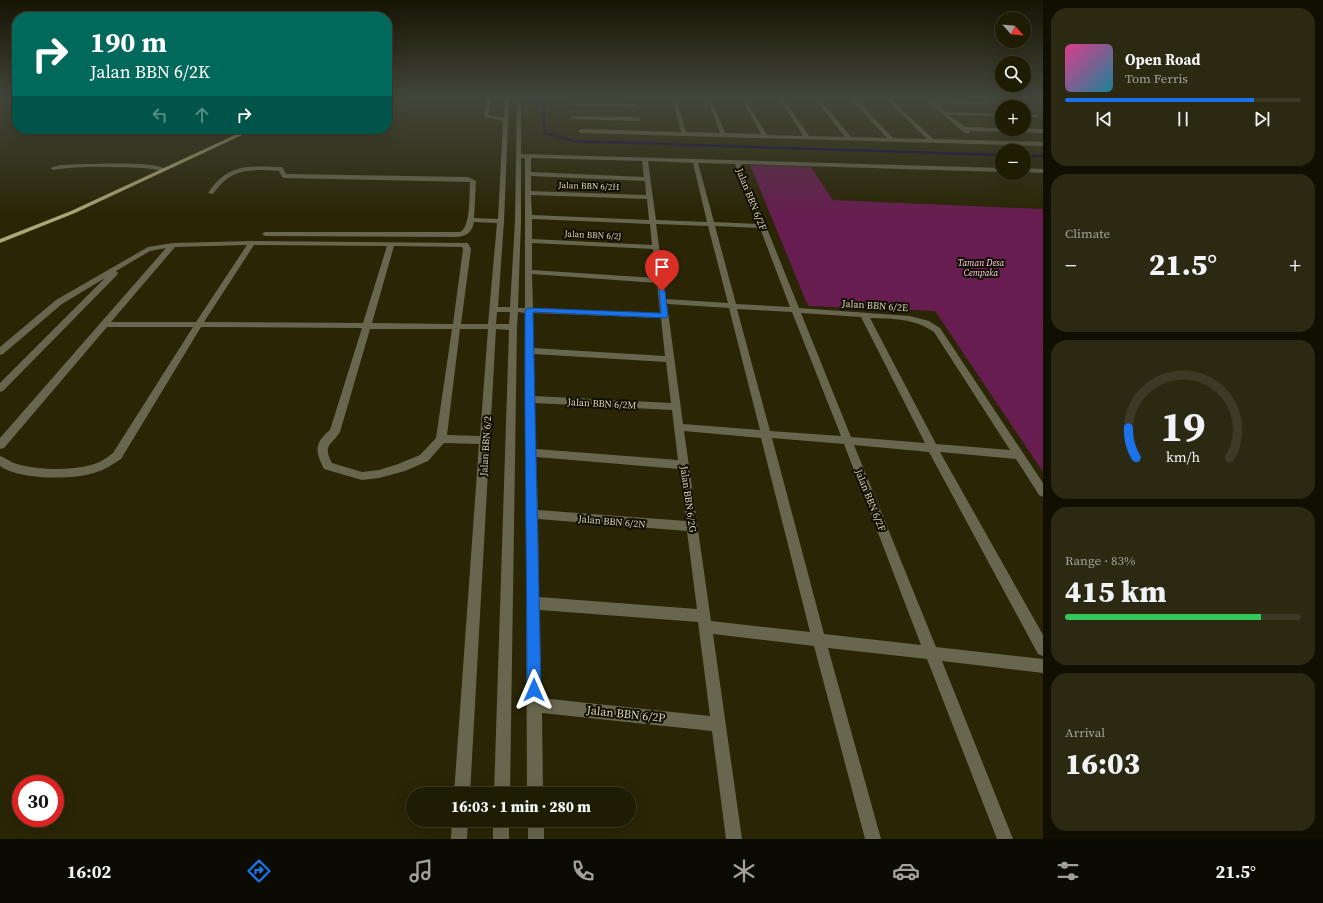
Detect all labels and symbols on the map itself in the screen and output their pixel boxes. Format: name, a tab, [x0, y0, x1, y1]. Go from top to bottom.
north arrow	[995, 12, 1031, 48]
street label: Jalan BBN 6/2F	[733, 165, 770, 232]
street label: Jalan BBN 6/2H	[557, 179, 620, 193]
street label: Jalan BBN 6/2J	[563, 227, 623, 243]
pin	[645, 250, 679, 291]
park label: Taman Desa Cempaka	[958, 257, 1005, 279]
street label: Jalan BBN 6/2E	[841, 297, 908, 314]
street label: Jalan BBN 6/2M	[566, 395, 637, 412]
street label: Jalan BBN 6/2	[477, 416, 494, 477]
street label: Jalan BBN 6/2G	[677, 464, 700, 533]
street label: Jalan BBN 6/2F	[852, 466, 889, 533]
street label: Jalan BBN 6/2N	[577, 512, 646, 531]
position arrow	[513, 669, 555, 711]
street label: Jalan BBN 6/2P	[585, 702, 666, 726]
speed limit sign: 30	[12, 775, 64, 827]

